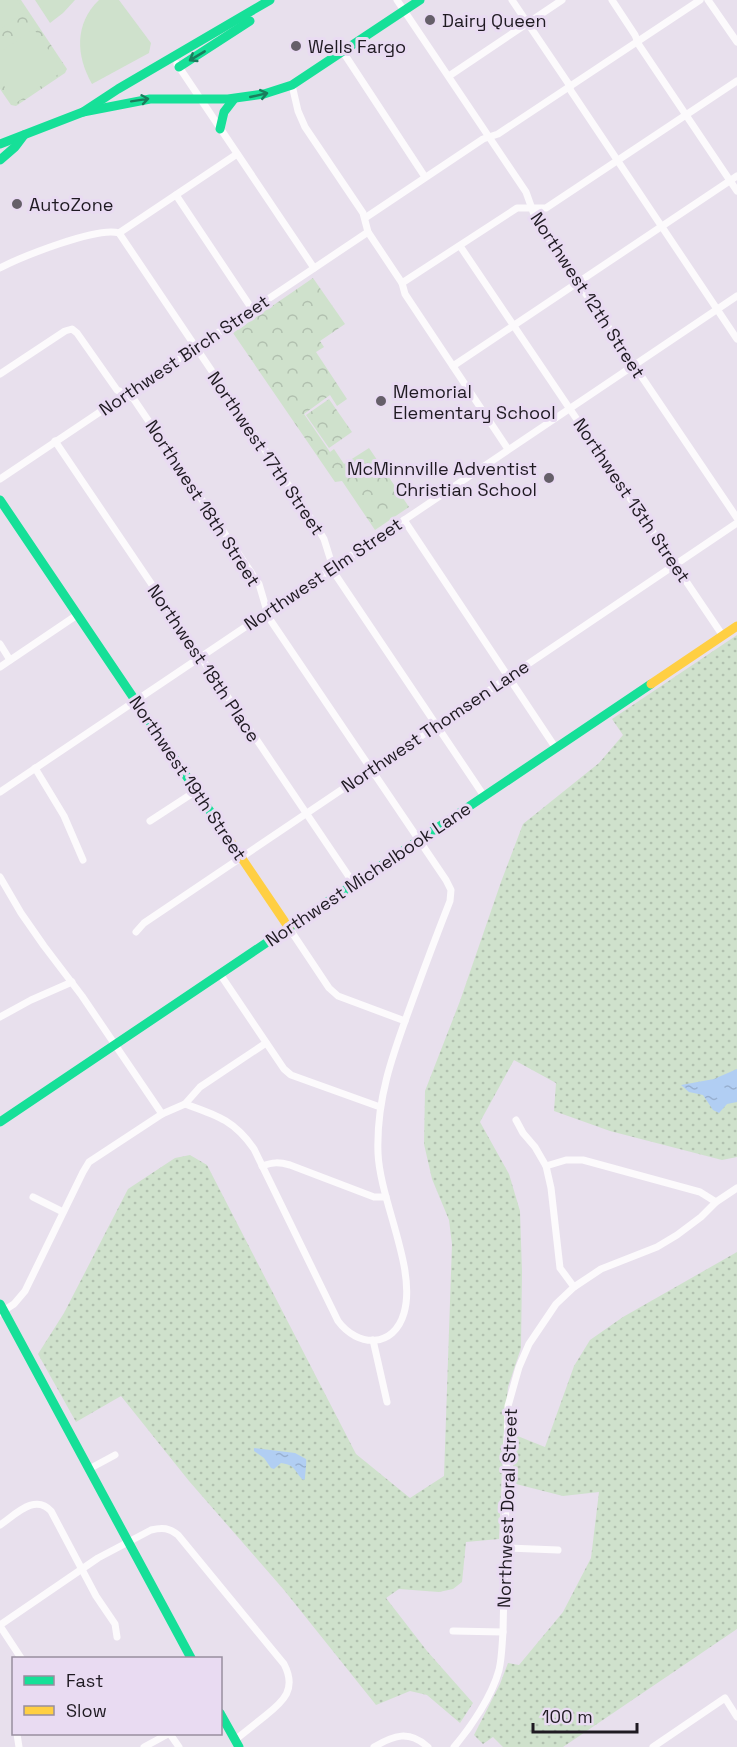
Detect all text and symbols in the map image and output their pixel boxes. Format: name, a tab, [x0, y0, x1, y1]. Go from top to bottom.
place label: Dairy Queen	[442, 9, 547, 32]
marker: Dairy Queen	[423, 13, 437, 27]
place label: Wells Fargo	[308, 35, 406, 58]
marker: Wells Fargo	[289, 39, 303, 53]
one-way arrow	[189, 50, 206, 62]
one-way arrow	[249, 89, 268, 100]
one-way arrow	[130, 95, 150, 106]
place label: AutoZone	[29, 193, 113, 216]
marker: AutoZone	[10, 197, 24, 211]
street label: Northwest 12th Street	[526, 208, 650, 382]
street label: Northwest Birch Street	[95, 289, 273, 421]
street label: Northwest 17th Street	[203, 367, 329, 539]
place label: Memorial Elementary School	[393, 380, 556, 424]
marker: Memorial Elementary School	[374, 394, 388, 408]
street label: Northwest 13th Street	[568, 413, 696, 587]
street label: Northwest 18th Street	[141, 415, 265, 591]
place label: McMinnville Adventist Christian School	[347, 457, 537, 501]
marker: McMinnville Adventist Christian School	[542, 471, 556, 485]
street label: Northwest Elm Street	[240, 513, 406, 635]
street label: Northwest 18th Place	[143, 580, 265, 746]
street label: Northwest Thomsen Lane	[337, 655, 533, 797]
street label: Northwest 19th Street	[124, 691, 252, 865]
street label: Northwest Michelbook Lane	[261, 797, 475, 951]
street label: Northwest Doral Street	[492, 1408, 522, 1608]
legend	[12, 1657, 222, 1735]
text: Fast	[66, 1669, 103, 1692]
scale bar	[533, 1696, 636, 1734]
text: Slow	[66, 1699, 107, 1722]
text: 100 m	[542, 1705, 593, 1728]

